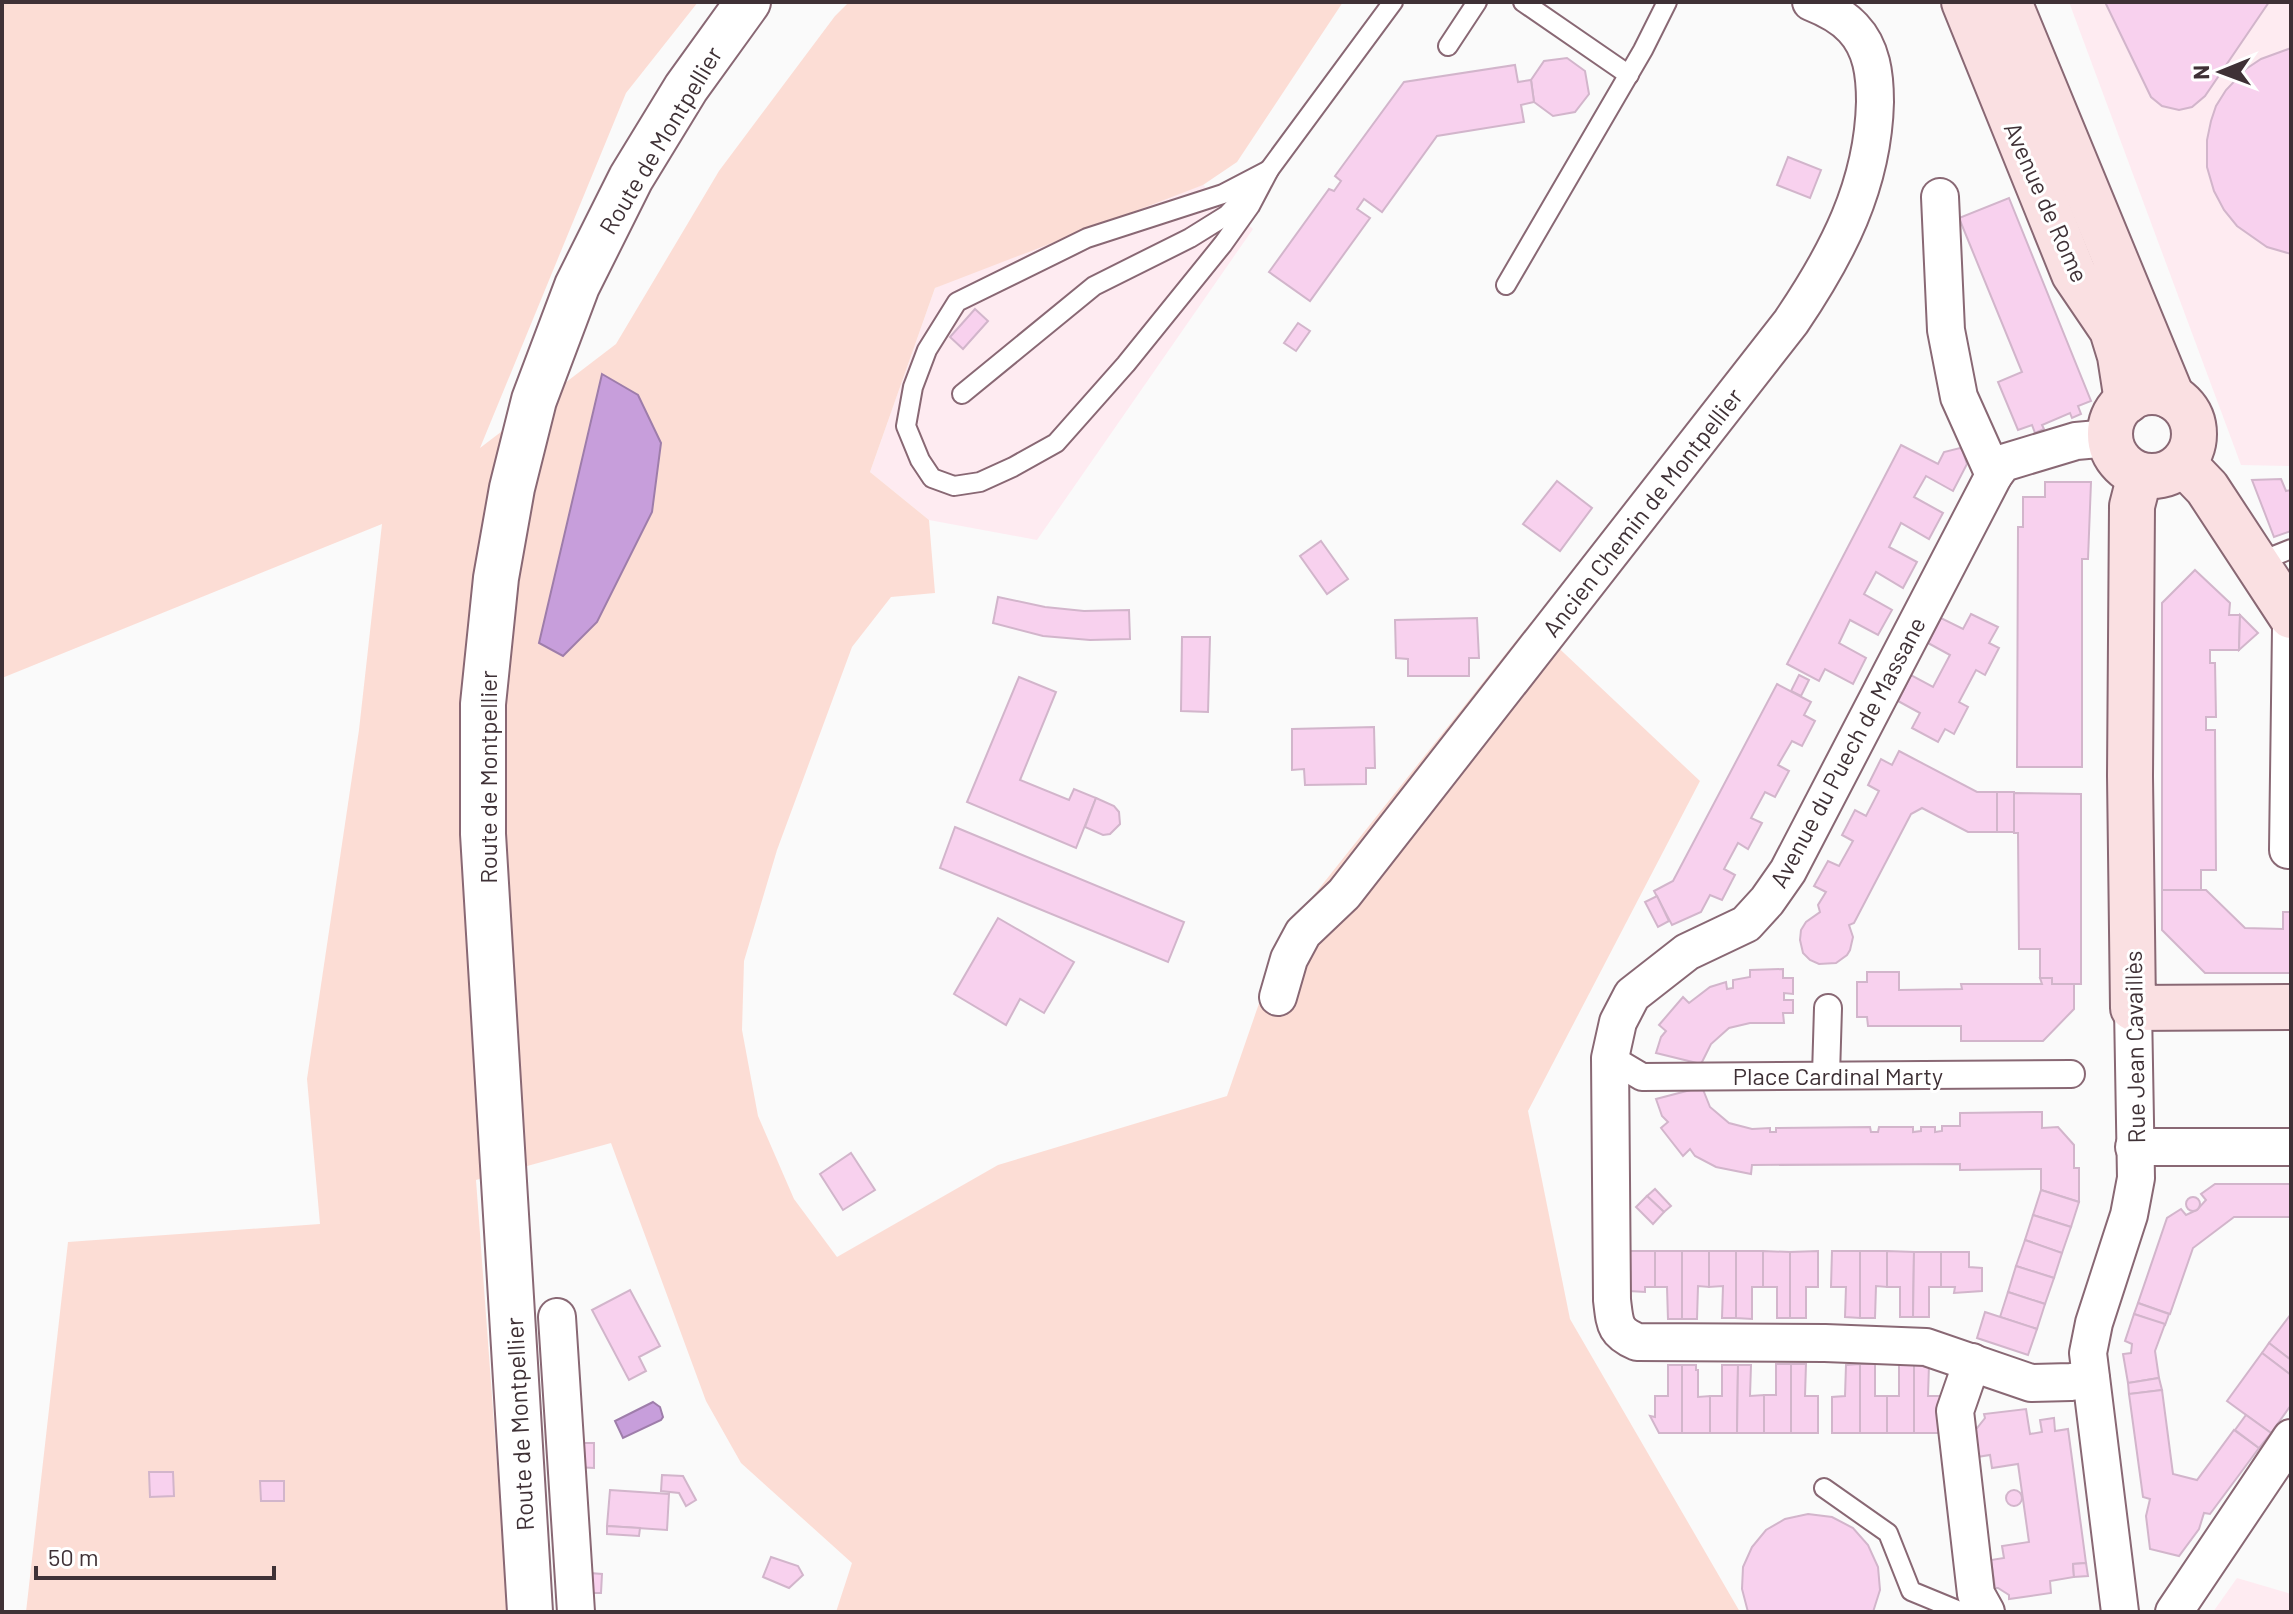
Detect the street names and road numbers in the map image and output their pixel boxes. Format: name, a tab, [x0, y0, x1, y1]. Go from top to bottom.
street label: Route de Montpellier	[593, 41, 728, 239]
street label: Avenue de Rome	[1999, 118, 2095, 286]
street label: Ancien Chemin de Montpellier	[1536, 382, 1748, 642]
street label: Avenue du Puech de Massane	[1763, 612, 1931, 892]
street label: Route de Montpellier	[473, 670, 502, 884]
street label: Rue Jean Cavaillès	[2118, 950, 2150, 1144]
street label: Place Cardinal Marty	[1733, 1061, 1943, 1090]
street label: Route de Montpellier	[499, 1316, 539, 1531]

